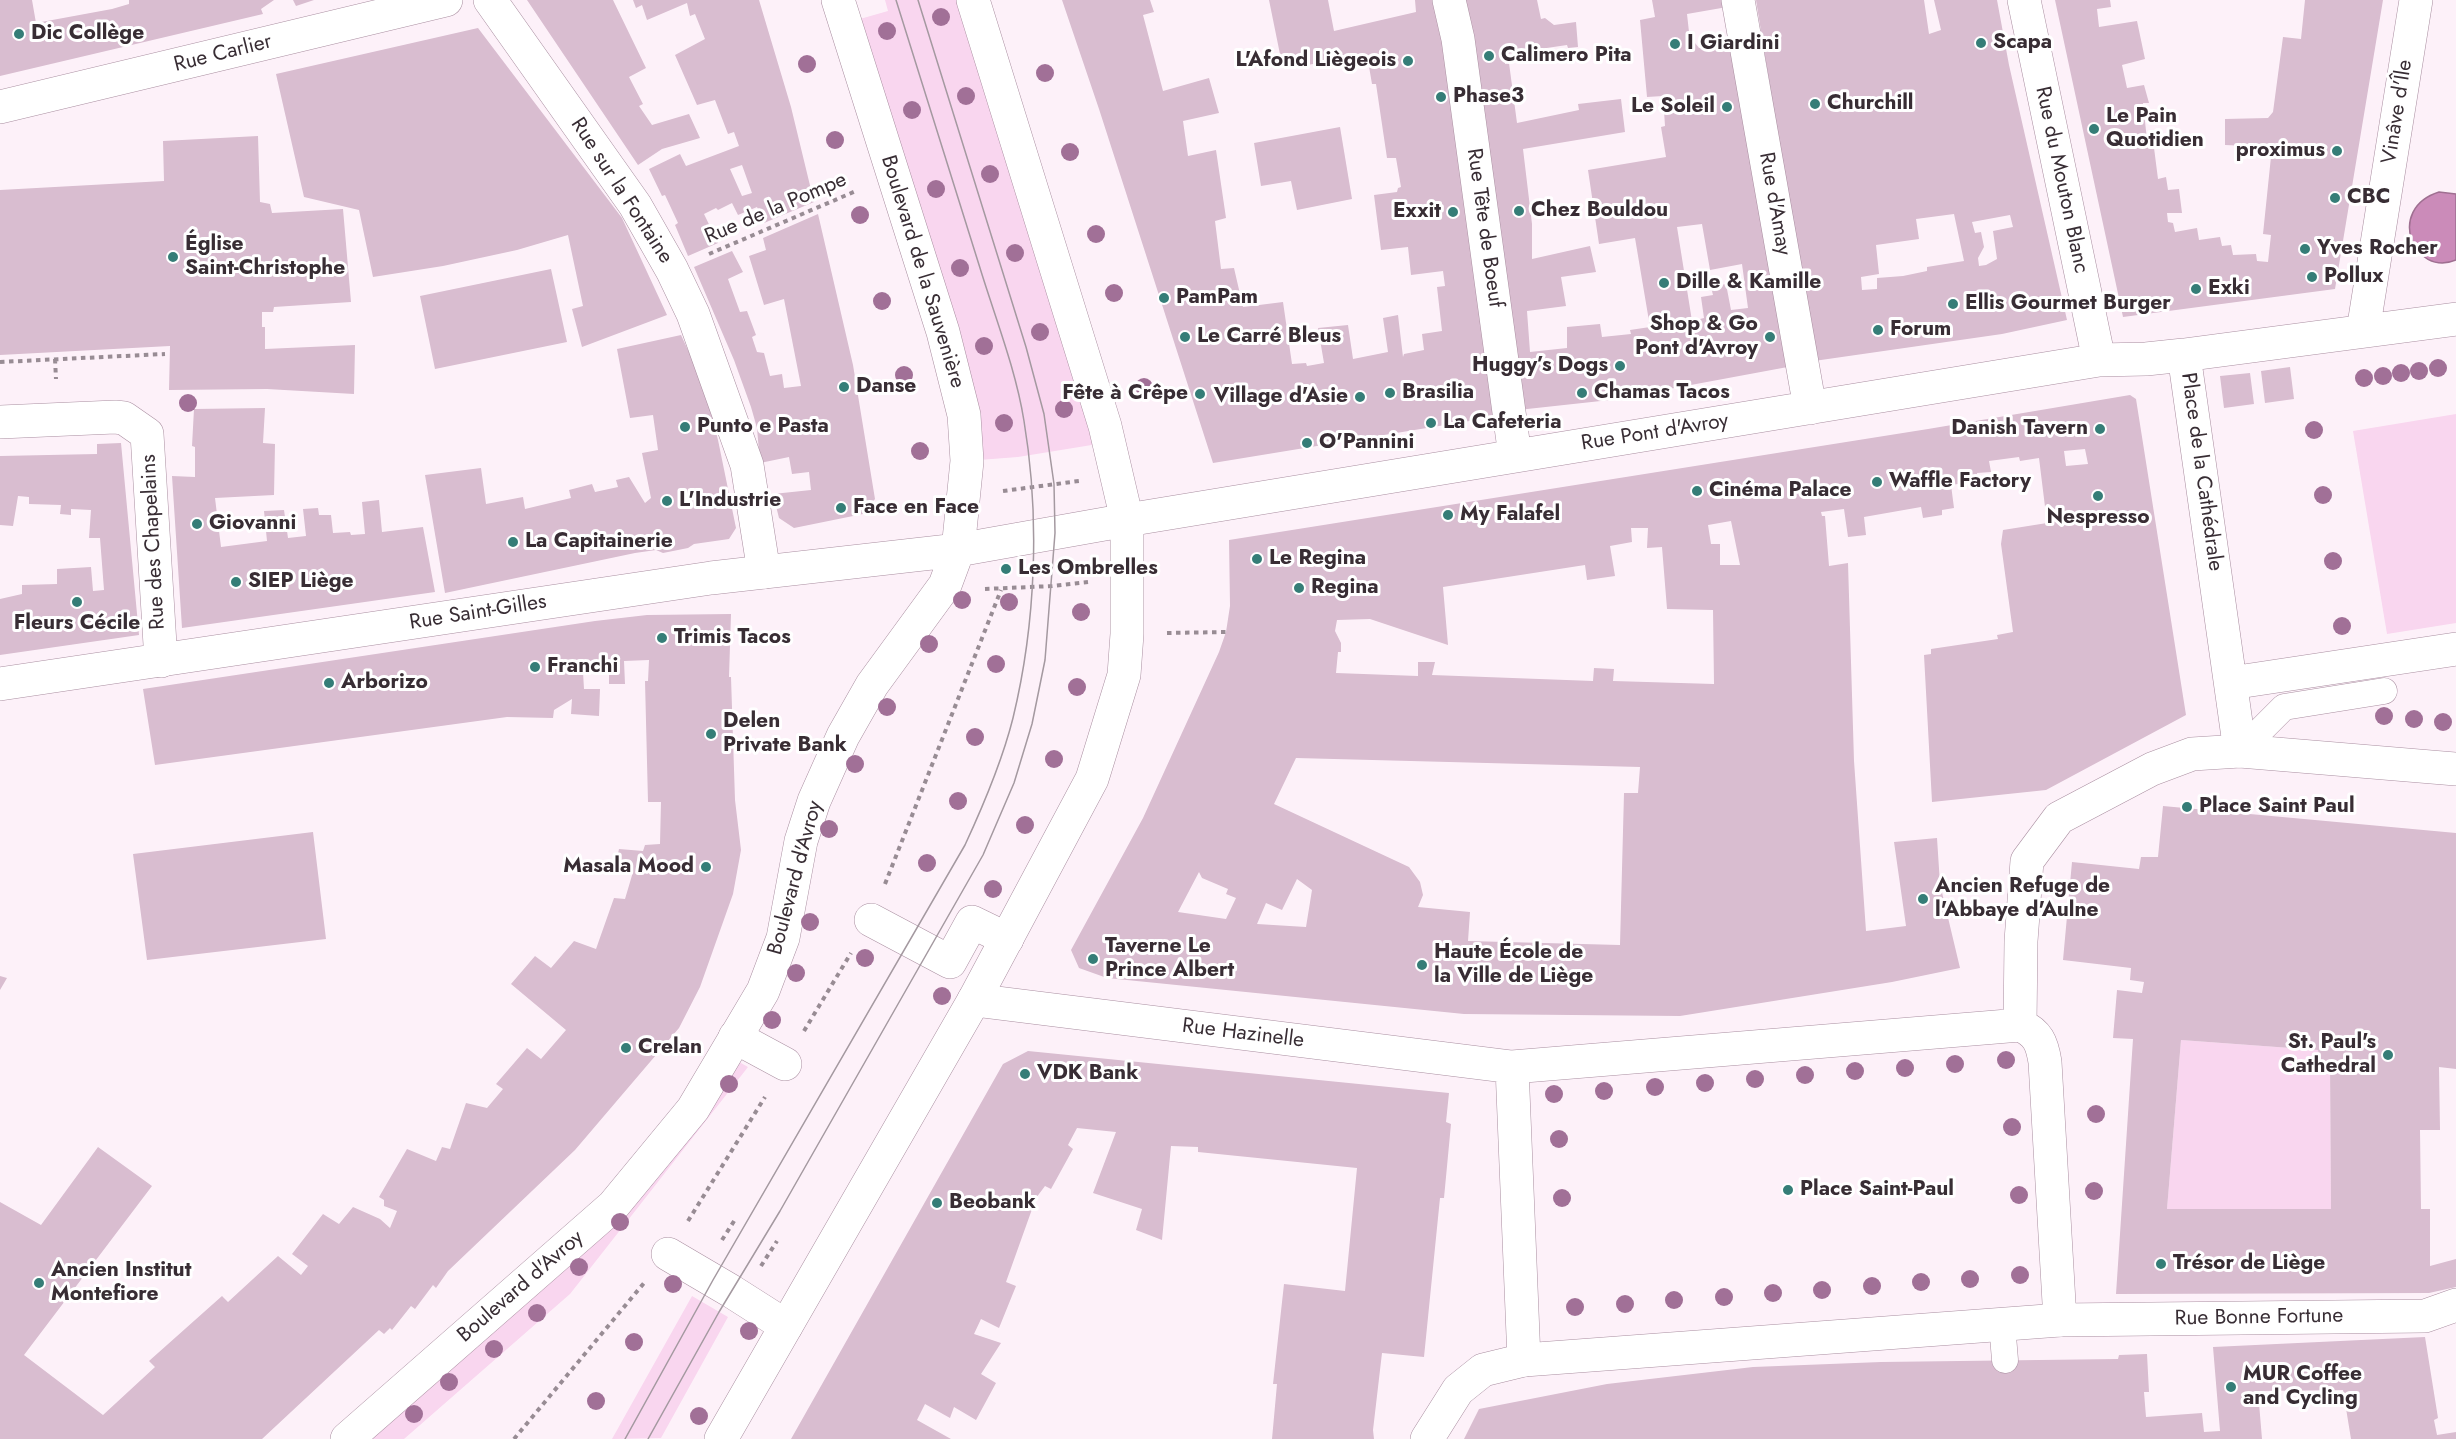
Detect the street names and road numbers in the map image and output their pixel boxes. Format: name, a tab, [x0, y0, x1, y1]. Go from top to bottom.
street label: Rue Carlier	[171, 30, 275, 78]
street label: Vinâve d'Île	[2377, 58, 2419, 166]
street label: Rue du Mouton Blanc	[2029, 84, 2093, 276]
street label: Rue sur la Fontaine	[564, 113, 678, 269]
street label: Rue Tête de Boeuf	[1460, 147, 1508, 309]
street label: Rue d'Amay	[1753, 151, 1795, 257]
street label: Boulevard de la Sauvenière	[875, 153, 969, 391]
street label: Rue de la Pompe	[701, 168, 851, 250]
street label: Place de la Cathédrale	[2175, 371, 2227, 573]
street label: Rue Pont d'Avroy	[1580, 409, 1730, 457]
street label: Rue des Chapelains	[137, 454, 171, 630]
street label: Rue Saint-Gilles	[408, 590, 548, 636]
street label: Boulevard d'Avroy	[763, 798, 829, 958]
street label: Rue Hazinelle	[1181, 1014, 1305, 1054]
street label: Boulevard d'Avroy	[453, 1226, 589, 1348]
street label: Rue Bonne Fortune	[2174, 1304, 2344, 1332]

